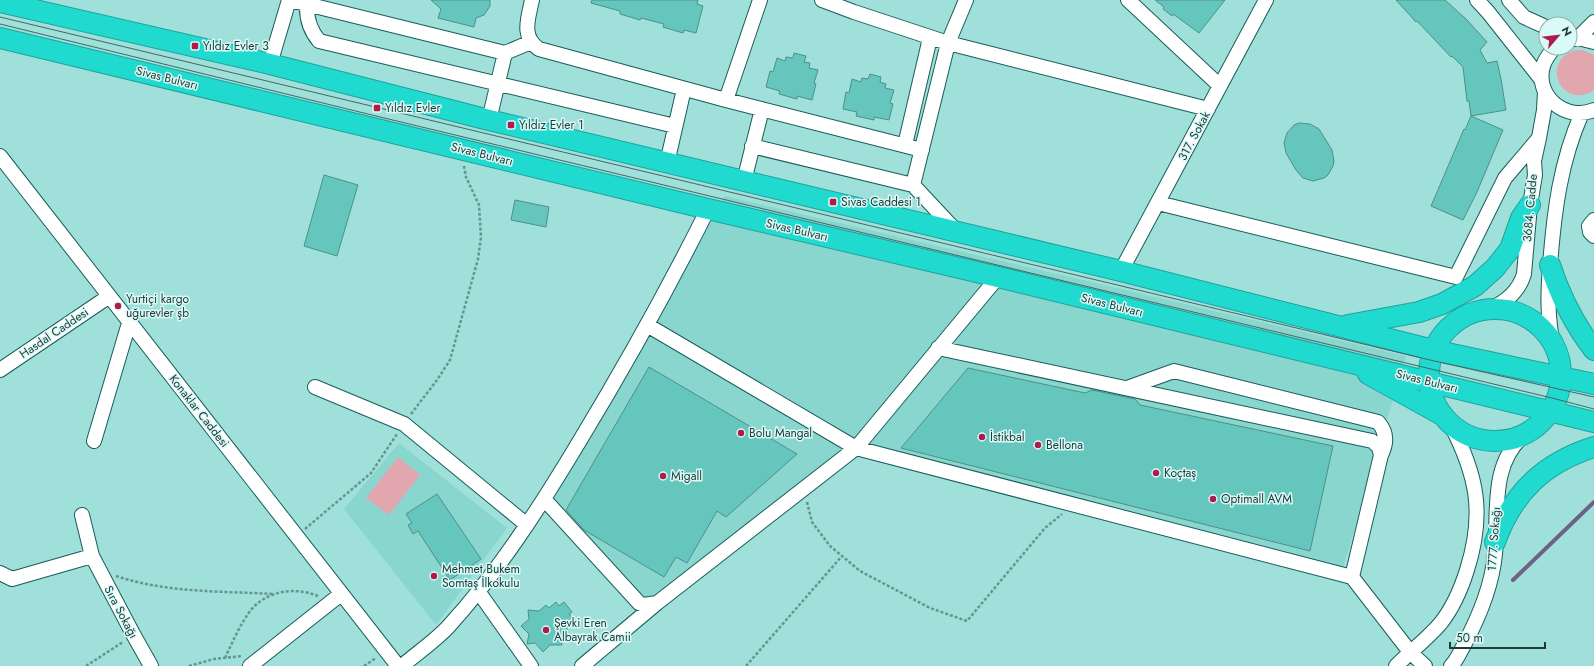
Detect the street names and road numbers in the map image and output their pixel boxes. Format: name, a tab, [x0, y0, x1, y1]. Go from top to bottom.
street label: Sivas Bulvarı	[134, 62, 200, 94]
street label: 317. Sokak	[1173, 107, 1215, 164]
street label: Sivas Bulvarı	[449, 138, 515, 170]
street label: 3684. Cadde	[1518, 173, 1542, 243]
street label: Sivas Bulvarı	[764, 214, 830, 246]
street label: Sivas Bulvarı	[1079, 289, 1145, 321]
street label: Hasdal Caddesi	[16, 303, 92, 363]
street label: Sivas Bulvarı	[1394, 365, 1460, 397]
street label: Konaklar Caddesi	[165, 371, 233, 451]
street label: 1777. Sokağı	[1483, 506, 1505, 572]
street label: Sıra Sokağı	[100, 582, 142, 642]

